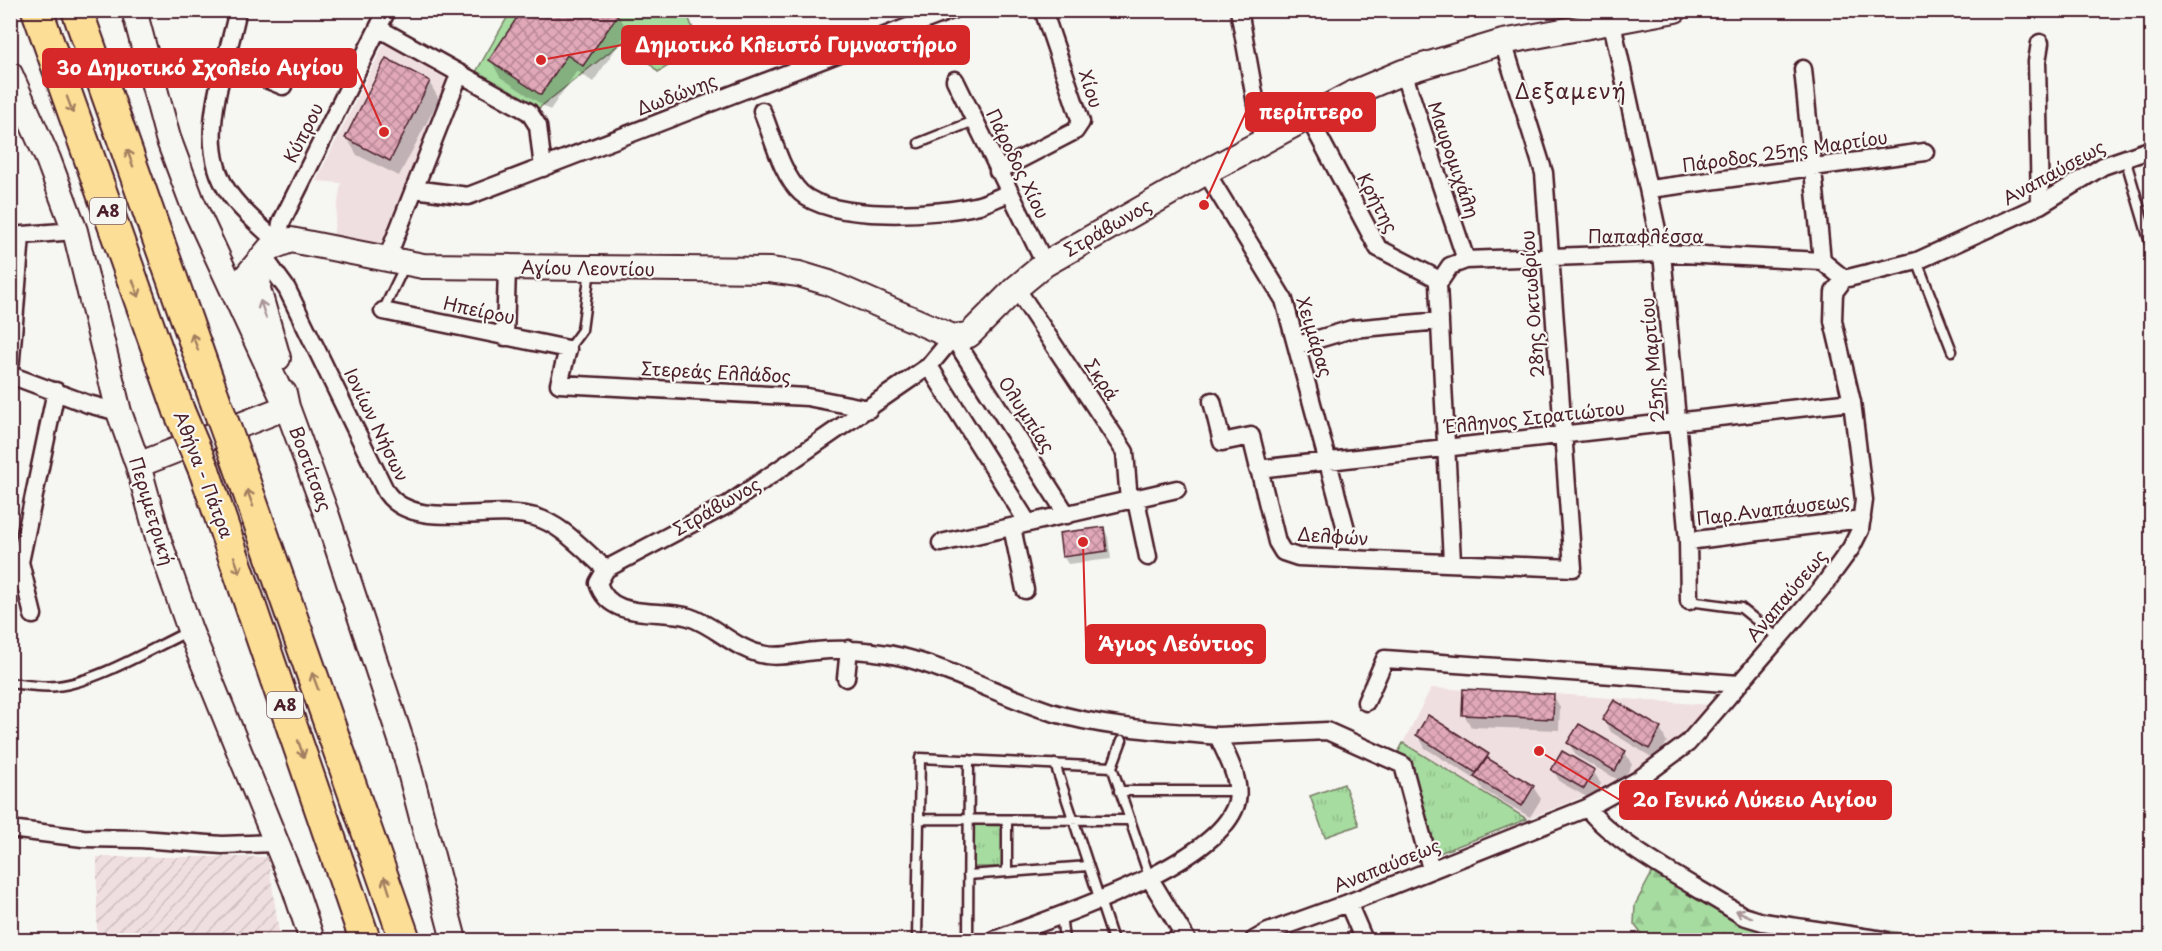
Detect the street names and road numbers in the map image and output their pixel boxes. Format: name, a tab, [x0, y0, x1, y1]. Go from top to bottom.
street label: Δωδώνης	[632, 66, 721, 121]
street label: Χίου	[1073, 66, 1110, 111]
street label: Κύπρου	[276, 98, 329, 167]
street label: Μαυρομιχάλη	[1422, 98, 1487, 222]
street label: Πάροδος Χίου	[980, 104, 1057, 223]
street label: Πάροδος 25ης Μαρτίου	[1680, 123, 1889, 178]
street label: Αναπαύσεως	[1997, 132, 2109, 211]
street label: Κρήτης	[1351, 167, 1405, 237]
street label: Στράβωνος	[1059, 191, 1156, 263]
road number: Α8	[90, 198, 126, 224]
street label: Παπαφλέσσα	[1588, 222, 1704, 249]
street label: 28ης Οκτωβρίου	[1513, 229, 1550, 379]
street label: Αγίου Λεοντίου	[521, 253, 655, 282]
street label: Ηπείρου	[441, 289, 518, 330]
street label: Χειμάρας	[1290, 293, 1340, 380]
street label: 25ης Μαρτίου	[1633, 296, 1670, 424]
street label: Σκρά	[1078, 353, 1126, 406]
street label: Στερεάς Ελλάδος	[641, 354, 792, 389]
street label: Ιονίων Νήσων	[338, 363, 417, 486]
street label: Ολυμπίας	[992, 371, 1062, 458]
street label: Έλληνος Στρατιώτου	[1442, 394, 1626, 440]
street label: Αθήνα - Πάτρα	[168, 407, 241, 542]
street label: Βοστίτσας	[283, 422, 339, 515]
street label: Περιμετρική	[123, 453, 182, 568]
street label: Στράβωνος	[668, 470, 765, 542]
street label: Παρ.Αναπάυσεως	[1694, 486, 1851, 531]
street label: Δελφών	[1297, 520, 1370, 551]
street label: Αναπαύσεως	[1739, 543, 1833, 647]
road number: Α8	[267, 692, 303, 718]
street label: Αναπαύσεως	[1329, 831, 1444, 898]

